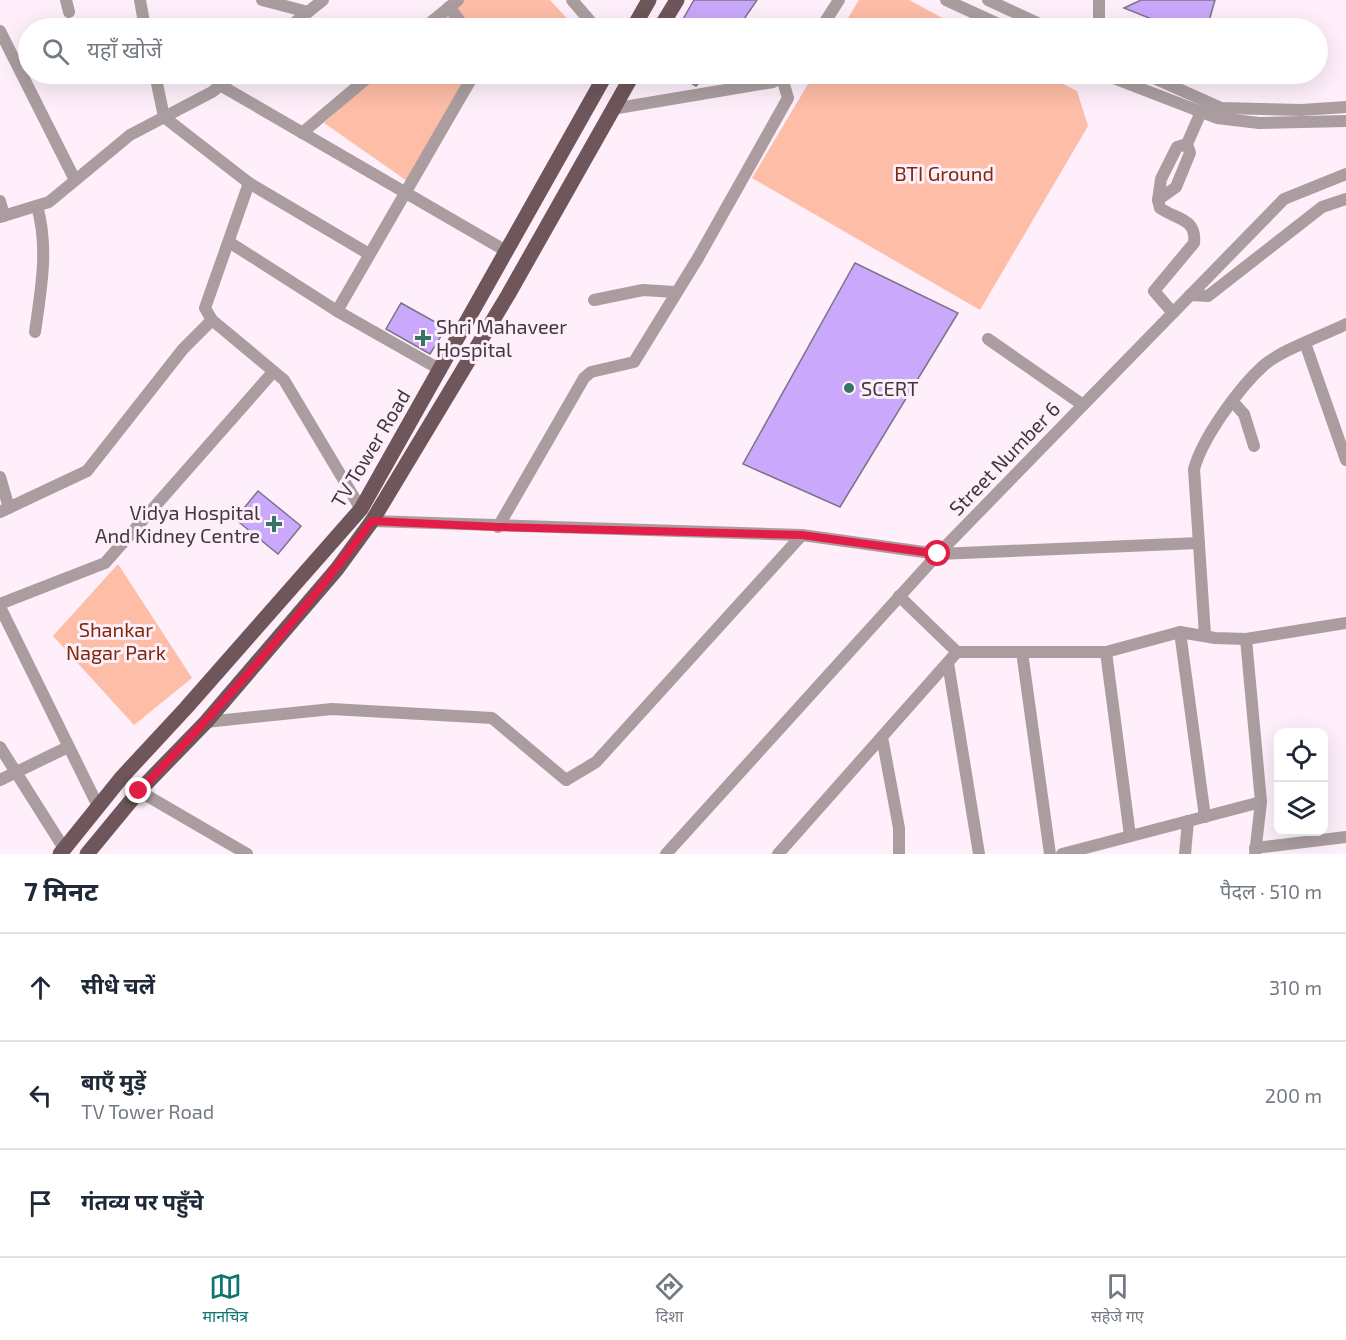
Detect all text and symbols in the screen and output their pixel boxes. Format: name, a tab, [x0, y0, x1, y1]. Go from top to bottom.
search box	[18, 18, 1328, 84]
icon: search	[39, 35, 72, 68]
text: यहाँ खोजें	[87, 36, 162, 62]
park label: BTI Ground	[894, 161, 994, 185]
place label: Shri Mahaveer Hospital	[436, 314, 567, 361]
marker: Shri Mahaveer Hospital	[414, 329, 432, 347]
place label: SCERT	[861, 376, 919, 400]
marker: SCERT	[842, 381, 856, 395]
street label: TV Tower Road	[325, 385, 415, 511]
street label: Street Number 6	[944, 396, 1064, 520]
place label: Vidya Hospital And Kidney Centre	[95, 500, 260, 547]
marker: Vidya Hospital And Kidney Centre	[265, 515, 283, 533]
route start	[924, 540, 950, 566]
park label: Shankar Nagar Park	[66, 617, 166, 664]
map controls	[1274, 728, 1328, 836]
button: locate	[1274, 728, 1328, 782]
route end	[125, 777, 151, 803]
button: layers	[1274, 782, 1328, 836]
text: 7 मिनट	[24, 875, 98, 906]
text: पैदल · 510 m	[1220, 879, 1322, 903]
icon: ahead	[24, 971, 57, 1004]
text: सीधे चलें	[81, 972, 155, 998]
text: 310 m	[1269, 975, 1322, 999]
text: बाएँ मुड़ें	[81, 1068, 146, 1094]
icon: left	[24, 1079, 57, 1112]
text: 200 m	[1265, 1083, 1322, 1107]
text: TV Tower Road	[81, 1099, 214, 1123]
icon: arrive	[24, 1187, 57, 1220]
text: गंतव्य पर पहुँचे	[81, 1188, 204, 1214]
tab: मानचित्र	[202, 1270, 248, 1329]
tab: दिशा	[653, 1270, 686, 1329]
tab: सहेजे गए	[1091, 1270, 1144, 1329]

